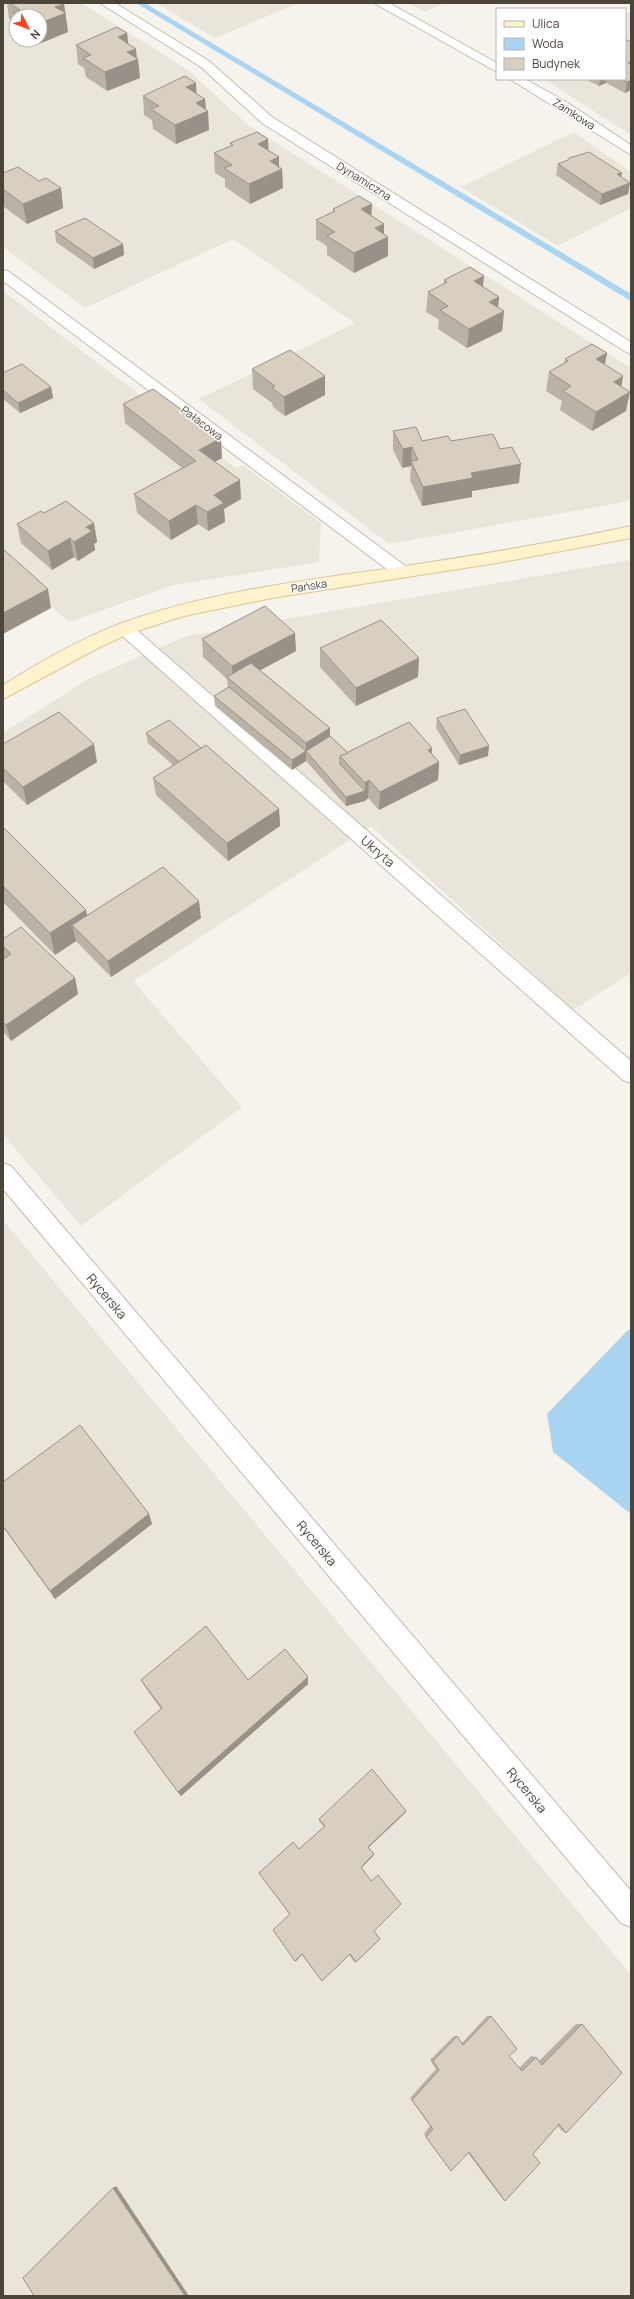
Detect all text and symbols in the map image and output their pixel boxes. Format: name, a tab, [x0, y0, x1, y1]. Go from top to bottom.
north arrow	[8, 8, 48, 48]
legend	[496, 8, 626, 80]
text: Ulica	[532, 15, 559, 32]
text: N	[28, 27, 44, 43]
text: Woda	[532, 35, 563, 52]
text: Budynek	[532, 55, 581, 72]
street label: Zamkowa	[550, 94, 599, 133]
street label: Dynamiczna	[334, 158, 395, 203]
street label: Pałacowa	[178, 402, 226, 443]
street label: Pańska	[290, 575, 328, 596]
street label: Ukryta	[357, 831, 399, 871]
street label: Rycerska	[83, 1269, 131, 1323]
street label: Rycerska	[293, 1516, 341, 1570]
street label: Rycerska	[503, 1763, 551, 1817]

